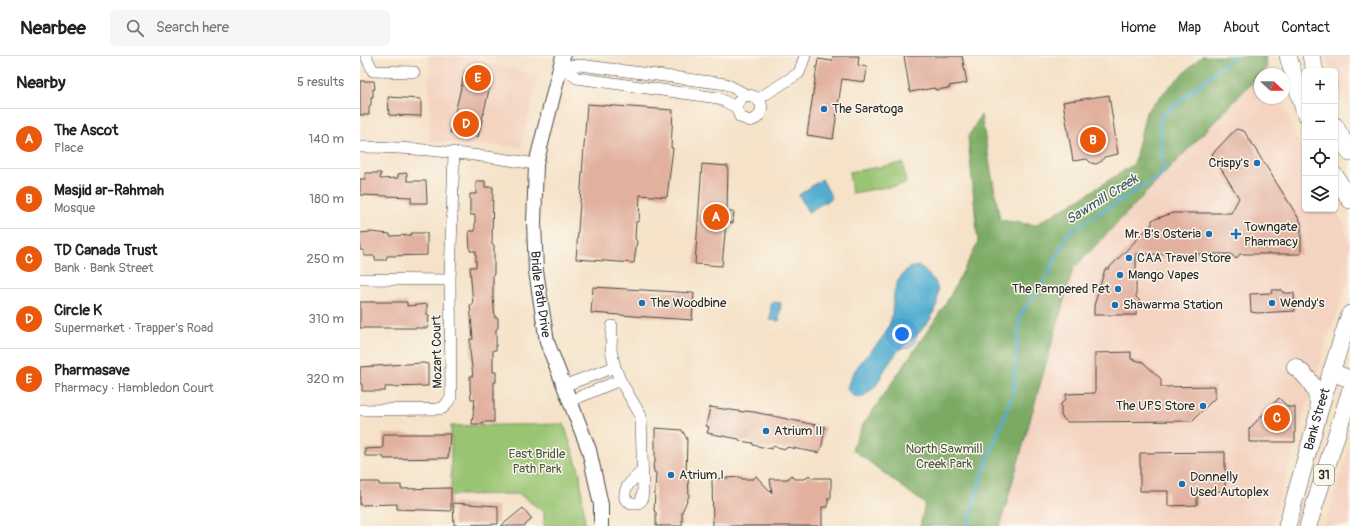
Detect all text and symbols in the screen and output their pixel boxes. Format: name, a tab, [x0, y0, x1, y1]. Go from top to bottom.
search box	[110, 10, 390, 46]
text: Nearbee	[20, 16, 86, 40]
icon: search	[124, 17, 146, 39]
text: Search here	[156, 18, 229, 37]
text: Home	[1121, 19, 1156, 36]
text: Map	[1178, 19, 1201, 36]
text: About	[1223, 19, 1259, 36]
text: Contact	[1281, 19, 1330, 36]
pin: E	[465, 63, 491, 93]
north arrow	[1254, 68, 1290, 104]
map controls	[1302, 68, 1338, 212]
button: +	[1302, 68, 1338, 104]
text: Nearby	[16, 72, 65, 93]
text: 5 results	[297, 74, 344, 90]
place label: The Saratoga	[832, 101, 903, 117]
marker: The Saratoga	[819, 104, 829, 114]
button: −	[1302, 104, 1338, 140]
pin: D	[453, 109, 479, 139]
text: The Ascot	[54, 121, 118, 140]
pin: B	[1080, 125, 1106, 155]
text: A	[25, 131, 33, 147]
text: 140 m	[308, 131, 344, 147]
text: Place	[54, 140, 83, 156]
button: locate	[1302, 140, 1338, 176]
place label: Crispy's	[1208, 155, 1249, 171]
marker: Crispy's	[1252, 158, 1262, 168]
water label: Sawmill Creek	[1063, 170, 1142, 228]
button: layers	[1302, 176, 1338, 212]
text: Masjid ar-Rahmah	[54, 181, 164, 200]
text: B	[25, 191, 33, 207]
text: 180 m	[309, 191, 344, 207]
text: Mosque	[54, 200, 95, 216]
pin: A	[703, 202, 729, 232]
place label: Towngate Pharmacy	[1244, 219, 1298, 250]
place label: Mr. B's Osteria	[1125, 226, 1201, 242]
marker: Mr. B's Osteria	[1204, 229, 1214, 239]
marker: Towngate Pharmacy	[1231, 229, 1241, 239]
text: TD Canada Trust	[54, 241, 157, 260]
place label: CAA Travel Store	[1137, 250, 1232, 266]
text: C	[25, 251, 33, 267]
text: 250 m	[306, 251, 344, 267]
street label: Bridle Path Drive	[527, 251, 554, 339]
marker: CAA Travel Store	[1124, 253, 1134, 263]
text: Bank · Bank Street	[54, 260, 154, 276]
place label: Mango Vapes	[1128, 267, 1199, 283]
marker: Mango Vapes	[1115, 270, 1125, 280]
place label: The Pampered Pet	[1012, 281, 1111, 297]
marker: The Pampered Pet	[1113, 284, 1123, 294]
place label: The Woodbine	[650, 295, 727, 311]
place label: Wendy's	[1280, 295, 1325, 311]
place label: Shawarma Station	[1123, 297, 1223, 313]
marker: The Woodbine	[637, 298, 647, 308]
marker: Wendy's	[1267, 298, 1277, 308]
marker: Shawarma Station	[1110, 300, 1120, 310]
text: Circle K	[54, 301, 102, 320]
text: D	[25, 311, 33, 327]
text: 310 m	[308, 311, 344, 327]
street label: Mozart Court	[428, 314, 446, 389]
text: Supermarket · Trapper's Road	[54, 320, 213, 336]
your location	[892, 324, 912, 344]
text: Pharmasave	[54, 361, 130, 380]
text: E	[26, 371, 32, 387]
text: 320 m	[306, 371, 344, 387]
text: Pharmacy · Hambledon Court	[54, 380, 214, 396]
street label: Bank Street	[1301, 385, 1334, 452]
place label: The UPS Store	[1116, 398, 1196, 414]
marker: The UPS Store	[1198, 401, 1208, 411]
pin: C	[1264, 403, 1290, 433]
place label: Atrium II	[774, 423, 822, 439]
marker: Atrium II	[761, 426, 771, 436]
park label: North Sawmill Creek Park	[905, 441, 983, 472]
park label: East Bridle Path Park	[509, 446, 566, 477]
road number: 31	[1314, 465, 1334, 485]
place label: Atrium I	[679, 467, 724, 483]
place label: Donnelly Used Autoplex	[1190, 469, 1269, 500]
marker: Atrium I	[666, 470, 676, 480]
marker: Donnelly Used Autoplex	[1177, 479, 1187, 489]

